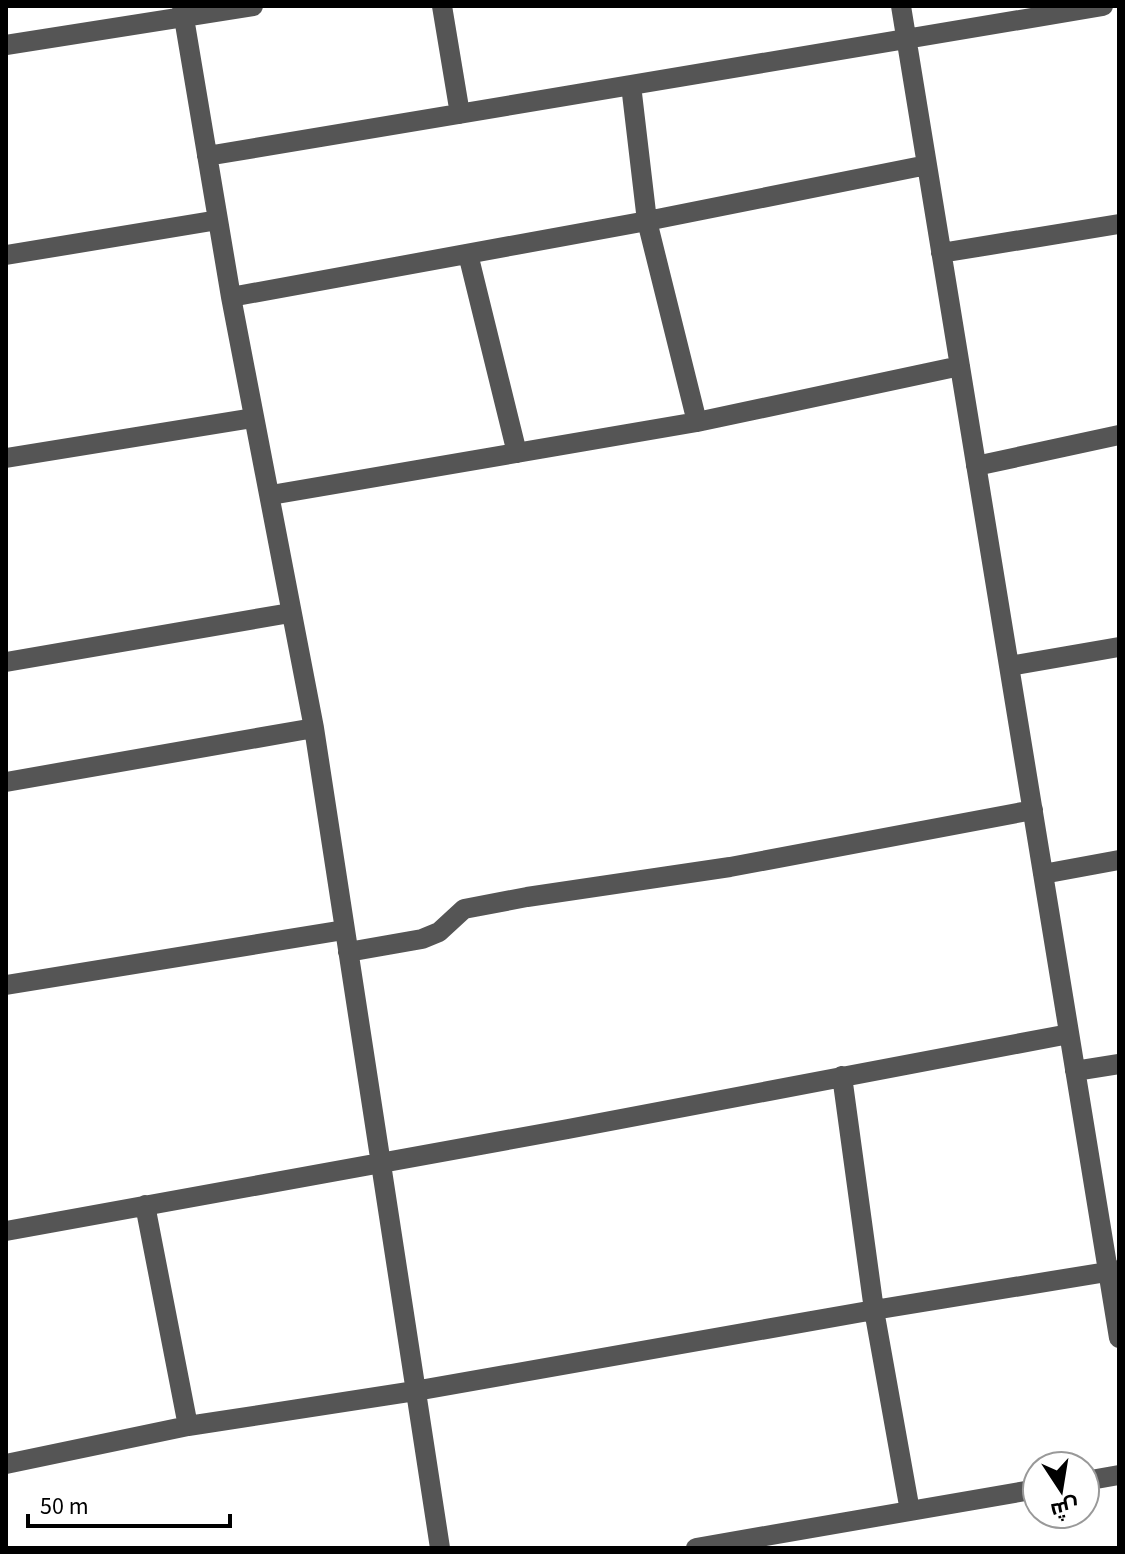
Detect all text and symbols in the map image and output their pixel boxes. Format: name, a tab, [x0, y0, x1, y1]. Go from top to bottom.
north arrow	[1021, 1450, 1101, 1530]
scale bar	[28, 1478, 230, 1528]
text: 50 m	[40, 1489, 89, 1524]
text: ش	[1048, 1490, 1082, 1527]

